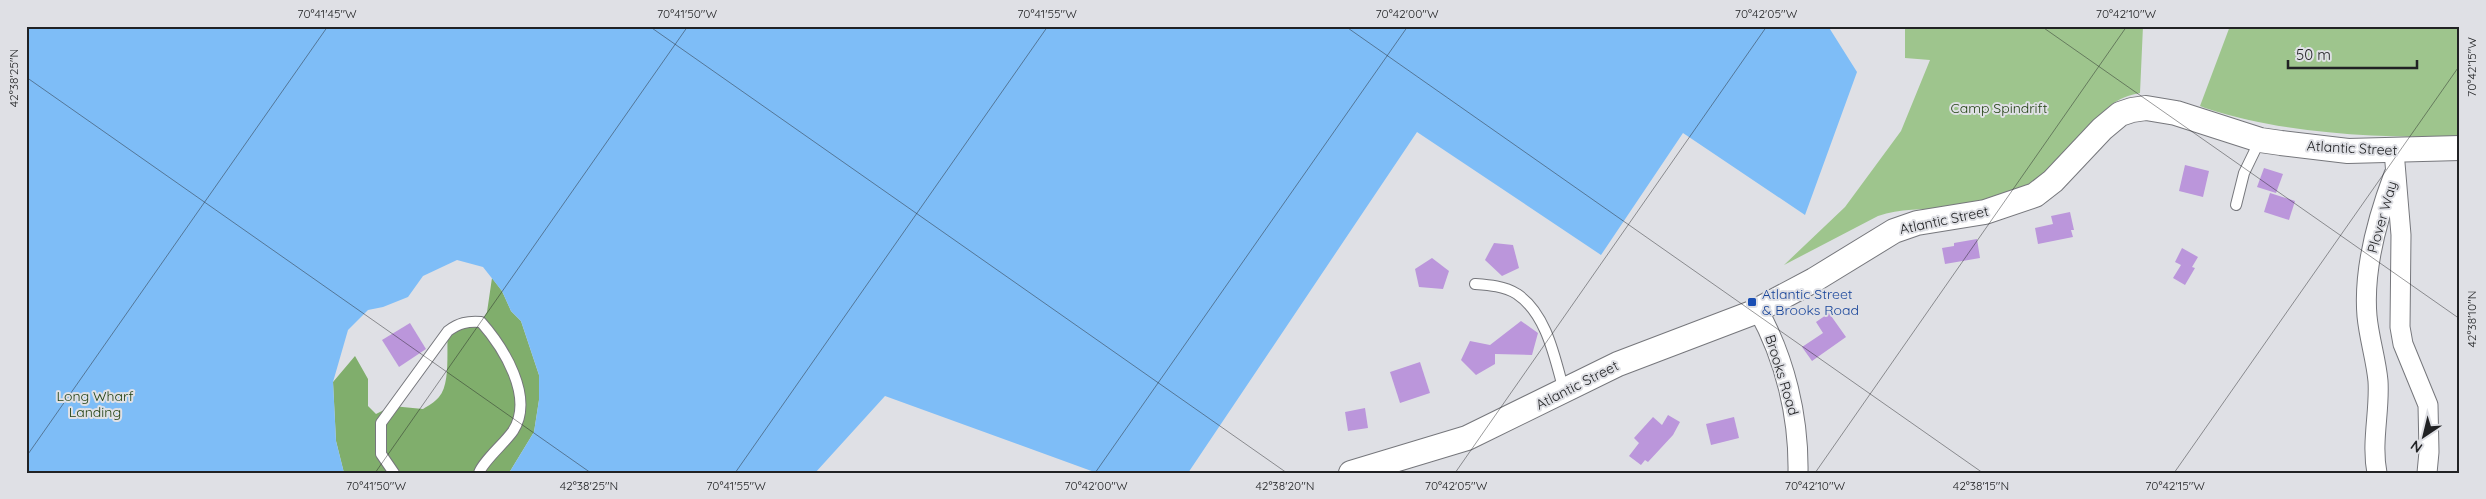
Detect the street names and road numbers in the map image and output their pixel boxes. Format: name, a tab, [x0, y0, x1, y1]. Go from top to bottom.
street label: Atlantic Street	[2306, 137, 2398, 159]
street label: Plover Way	[2363, 179, 2401, 255]
street label: Atlantic Street	[1898, 202, 1990, 238]
street label: Brooks Road	[1761, 332, 1803, 418]
street label: Atlantic Street	[1533, 356, 1622, 414]

